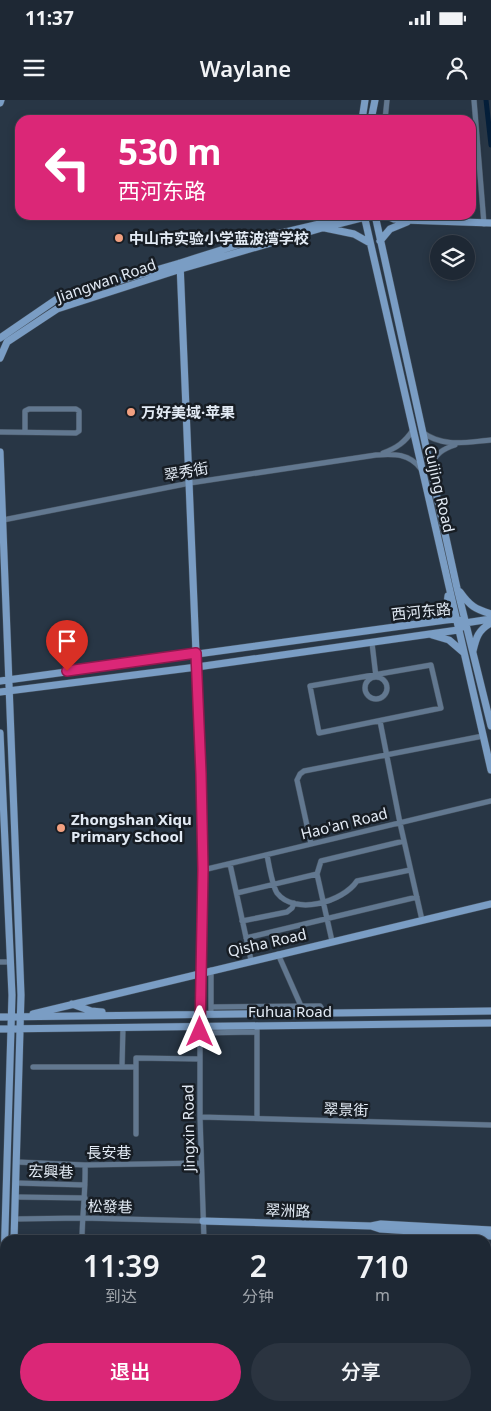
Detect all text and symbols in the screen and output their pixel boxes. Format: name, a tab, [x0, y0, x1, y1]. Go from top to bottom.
text: 11:37	[25, 5, 74, 31]
text: Waylane	[200, 53, 291, 83]
icon: menu	[20, 54, 48, 82]
icon: person	[443, 54, 471, 82]
text: 530 m	[118, 128, 221, 175]
icon: left	[35, 135, 100, 200]
text: 西河东路	[118, 175, 206, 205]
place label: 中山市实验小学蓝波湾学校	[129, 228, 309, 248]
marker: 中山市实验小学蓝波湾学校	[113, 232, 125, 244]
map controls	[430, 235, 475, 280]
button: layers	[430, 235, 475, 280]
street label: Jiangwan Road	[52, 254, 159, 307]
place label: 万好美域·苹果	[141, 402, 235, 422]
marker: 万好美域·苹果	[125, 406, 137, 418]
street label: Cuijing Road	[420, 443, 460, 535]
street label: 翠秀街	[162, 457, 210, 485]
street label: 西河东路	[390, 598, 452, 624]
pin	[46, 620, 88, 671]
icon: arrive	[53, 627, 81, 655]
street label: Hao'an Road	[298, 803, 390, 843]
place label: Zhongshan Xiqu Primary School	[71, 809, 192, 846]
marker: Zhongshan Xiqu Primary School	[55, 822, 67, 834]
street label: Qisha Road	[226, 923, 308, 961]
street label: Fuhua Road	[248, 1001, 332, 1021]
position arrow	[173, 1005, 225, 1057]
street label: Jingxin Road	[177, 1084, 199, 1174]
street label: 翠景街	[323, 1098, 369, 1120]
street label: 長安巷	[86, 1142, 132, 1162]
street label: 宏興巷	[28, 1160, 74, 1182]
street label: 松發巷	[87, 1196, 133, 1216]
street label: 翠洲路	[265, 1199, 311, 1221]
text: 11:39	[83, 1245, 160, 1286]
text: 2	[250, 1245, 267, 1286]
text: 710	[357, 1246, 408, 1287]
text: m	[375, 1284, 390, 1306]
text: 到达	[105, 1285, 137, 1307]
text: 分钟	[242, 1285, 274, 1307]
button: 退出	[20, 1343, 241, 1401]
button: 分享	[251, 1343, 471, 1401]

